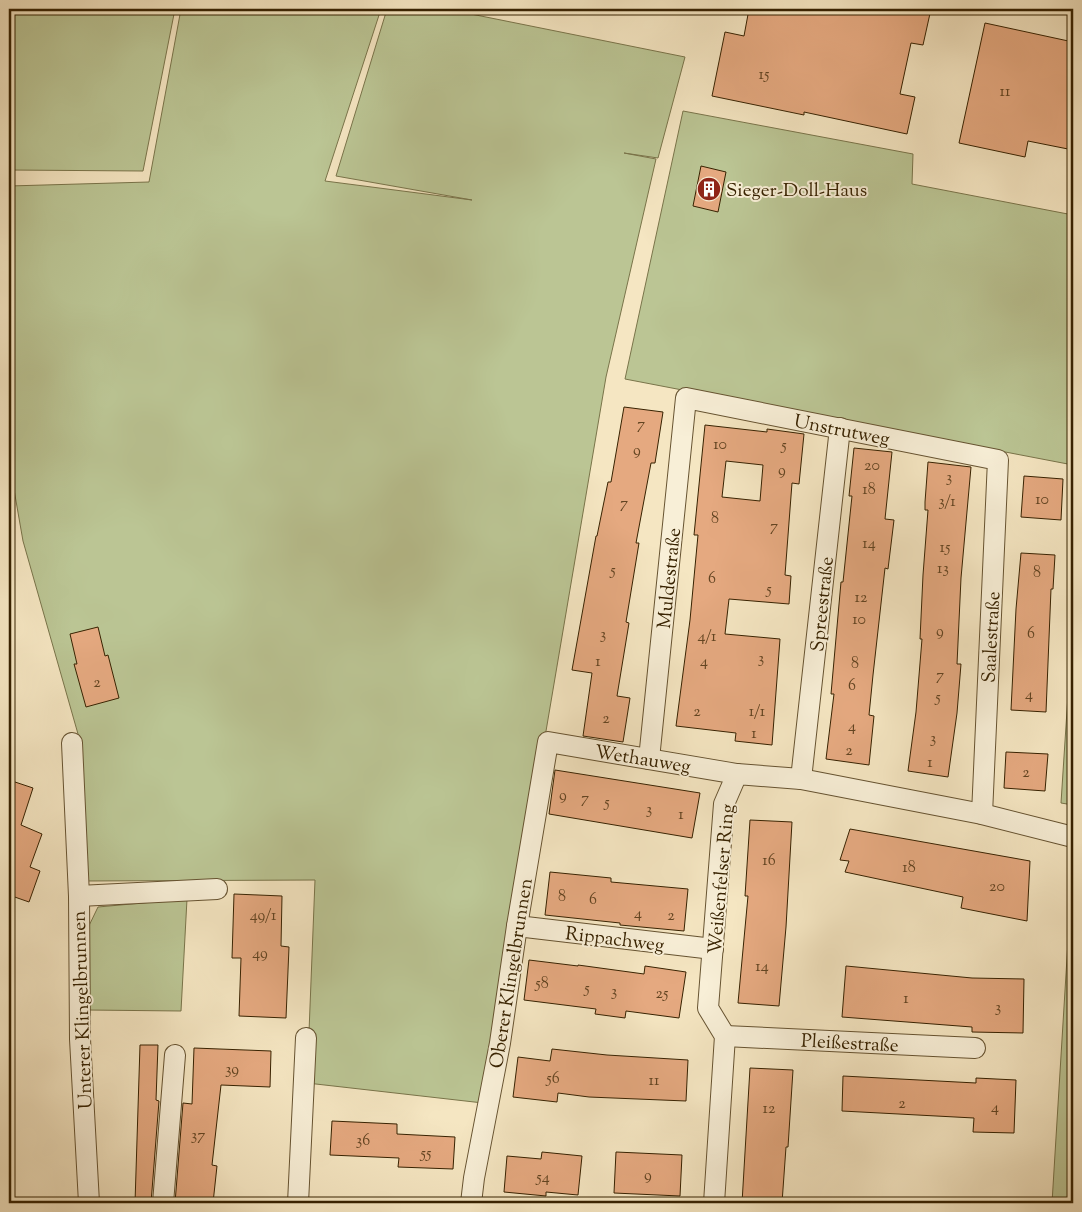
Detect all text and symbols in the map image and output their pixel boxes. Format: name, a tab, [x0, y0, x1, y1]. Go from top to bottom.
house number: 15	[759, 64, 770, 87]
house number: 11	[1000, 81, 1011, 104]
building icon: Sieger-Doll-Haus	[696, 176, 722, 202]
place label: Sieger-Doll-Haus	[726, 178, 867, 205]
street label: Unstrutweg	[791, 409, 892, 454]
house number: 7	[637, 414, 645, 437]
house number: 10	[713, 434, 727, 457]
house number: 5	[780, 435, 787, 458]
house number: 9	[633, 440, 641, 463]
house number: 20	[864, 455, 880, 478]
house number: 9	[778, 460, 786, 483]
house number: 3	[946, 467, 952, 490]
house number: 18	[862, 479, 876, 502]
house number: 10	[1035, 489, 1049, 512]
house number: 3/1	[938, 491, 956, 514]
house number: 7	[620, 493, 628, 516]
house number: 8	[711, 508, 719, 531]
house number: 7	[770, 516, 778, 539]
street label: Muldestraße	[652, 526, 689, 630]
house number: 14	[862, 533, 876, 556]
house number: 15	[940, 537, 951, 560]
street label: Spreestraße	[805, 555, 842, 653]
house number: 13	[937, 558, 949, 581]
house number: 5	[609, 560, 616, 583]
house number: 8	[1033, 562, 1041, 585]
house number: 6	[708, 568, 716, 591]
house number: 5	[765, 579, 772, 602]
house number: 12	[855, 587, 868, 610]
street label: Saalestraße	[977, 591, 1008, 684]
house number: 10	[852, 609, 866, 632]
house number: 9	[936, 621, 944, 644]
house number: 6	[1027, 623, 1035, 646]
house number: 3	[600, 624, 606, 647]
house number: 4/1	[697, 626, 717, 649]
house number: 3	[758, 648, 764, 671]
house number: 1	[595, 651, 601, 674]
house number: 4	[700, 651, 708, 674]
house number: 8	[851, 653, 859, 676]
house number: 7	[936, 665, 944, 688]
house number: 2	[93, 672, 101, 695]
house number: 6	[848, 675, 856, 698]
house number: 4	[1025, 684, 1033, 707]
house number: 5	[934, 687, 941, 710]
house number: 2	[693, 701, 701, 724]
house number: 1/1	[749, 701, 766, 724]
house number: 2	[602, 708, 610, 731]
house number: 4	[848, 716, 856, 739]
house number: 1	[751, 723, 757, 746]
house number: 3	[930, 728, 936, 751]
street label: Wethauweg	[593, 740, 693, 781]
house number: 2	[845, 740, 853, 763]
house number: 1	[927, 752, 933, 775]
house number: 2	[1022, 762, 1030, 785]
house number: 9	[559, 785, 567, 808]
house number: 7	[581, 788, 589, 811]
house number: 5	[603, 792, 610, 815]
house number: 3	[646, 799, 652, 822]
street label: Weißenfelser Ring	[702, 803, 743, 955]
house number: 1	[678, 804, 684, 827]
house number: 16	[762, 850, 776, 873]
house number: 18	[902, 857, 916, 880]
street label: Oberer Klingelbrunnen	[484, 876, 541, 1070]
house number: 20	[989, 876, 1005, 899]
house number: 8	[558, 886, 566, 909]
house number: 6	[589, 889, 597, 912]
house number: 4	[634, 903, 642, 926]
house number: 49/1	[250, 905, 277, 928]
house number: 2	[667, 905, 675, 928]
street label: Unterer Klingelbrunnen	[67, 910, 100, 1110]
street label: Rippachweg	[564, 921, 666, 960]
house number: 49	[252, 943, 268, 966]
house number: 14	[755, 956, 769, 979]
house number: 58	[534, 973, 549, 996]
house number: 5	[583, 978, 590, 1001]
house number: 3	[611, 981, 617, 1004]
house number: 25	[656, 983, 669, 1006]
house number: 1	[903, 988, 909, 1011]
house number: 3	[995, 997, 1001, 1020]
street label: Pleißestraße	[800, 1028, 899, 1061]
house number: 39	[225, 1059, 239, 1082]
house number: 56	[545, 1068, 560, 1091]
house number: 11	[649, 1070, 660, 1093]
house number: 2	[898, 1093, 906, 1116]
house number: 4	[991, 1097, 999, 1120]
house number: 12	[763, 1098, 776, 1121]
house number: 37	[191, 1125, 205, 1148]
house number: 36	[356, 1130, 370, 1153]
house number: 55	[419, 1143, 432, 1166]
house number: 9	[644, 1165, 652, 1188]
house number: 54	[535, 1167, 550, 1190]

